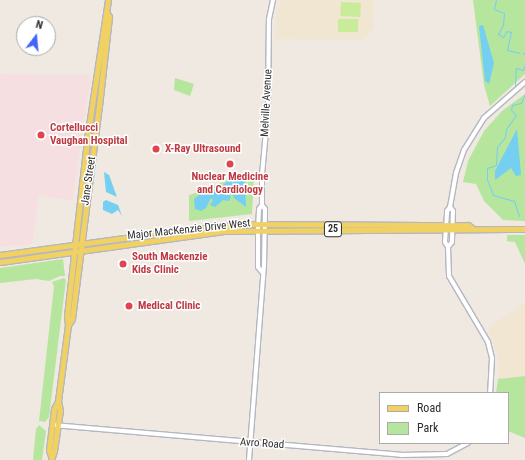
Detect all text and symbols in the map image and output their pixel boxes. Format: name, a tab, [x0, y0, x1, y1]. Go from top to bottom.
north arrow	[16, 16, 56, 56]
text: N	[34, 18, 44, 32]
street label: Melville Avenue	[259, 69, 275, 137]
place label: Cortellucci Vaughan Hospital	[50, 122, 128, 148]
marker: Cortellucci Vaughan Hospital	[35, 129, 47, 141]
place label: X-Ray Ultrasound	[165, 142, 241, 156]
marker: X-Ray Ultrasound	[150, 143, 162, 155]
street label: Jane Street	[79, 156, 99, 206]
marker: Nuclear Medicine and Cardiology	[224, 158, 236, 170]
place label: Nuclear Medicine and Cardiology	[192, 171, 268, 197]
street label: Major MacKenzie Drive West	[127, 217, 251, 243]
road number: 25	[323, 221, 343, 237]
place label: South Mackenzie Kids Clinic	[132, 251, 208, 277]
marker: South Mackenzie Kids Clinic	[117, 258, 129, 270]
place label: Medical Clinic	[138, 299, 200, 313]
marker: Medical Clinic	[123, 300, 135, 312]
legend	[379, 392, 509, 444]
text: Road	[417, 401, 441, 415]
text: Park	[417, 421, 438, 435]
street label: Avro Road	[240, 436, 284, 452]

